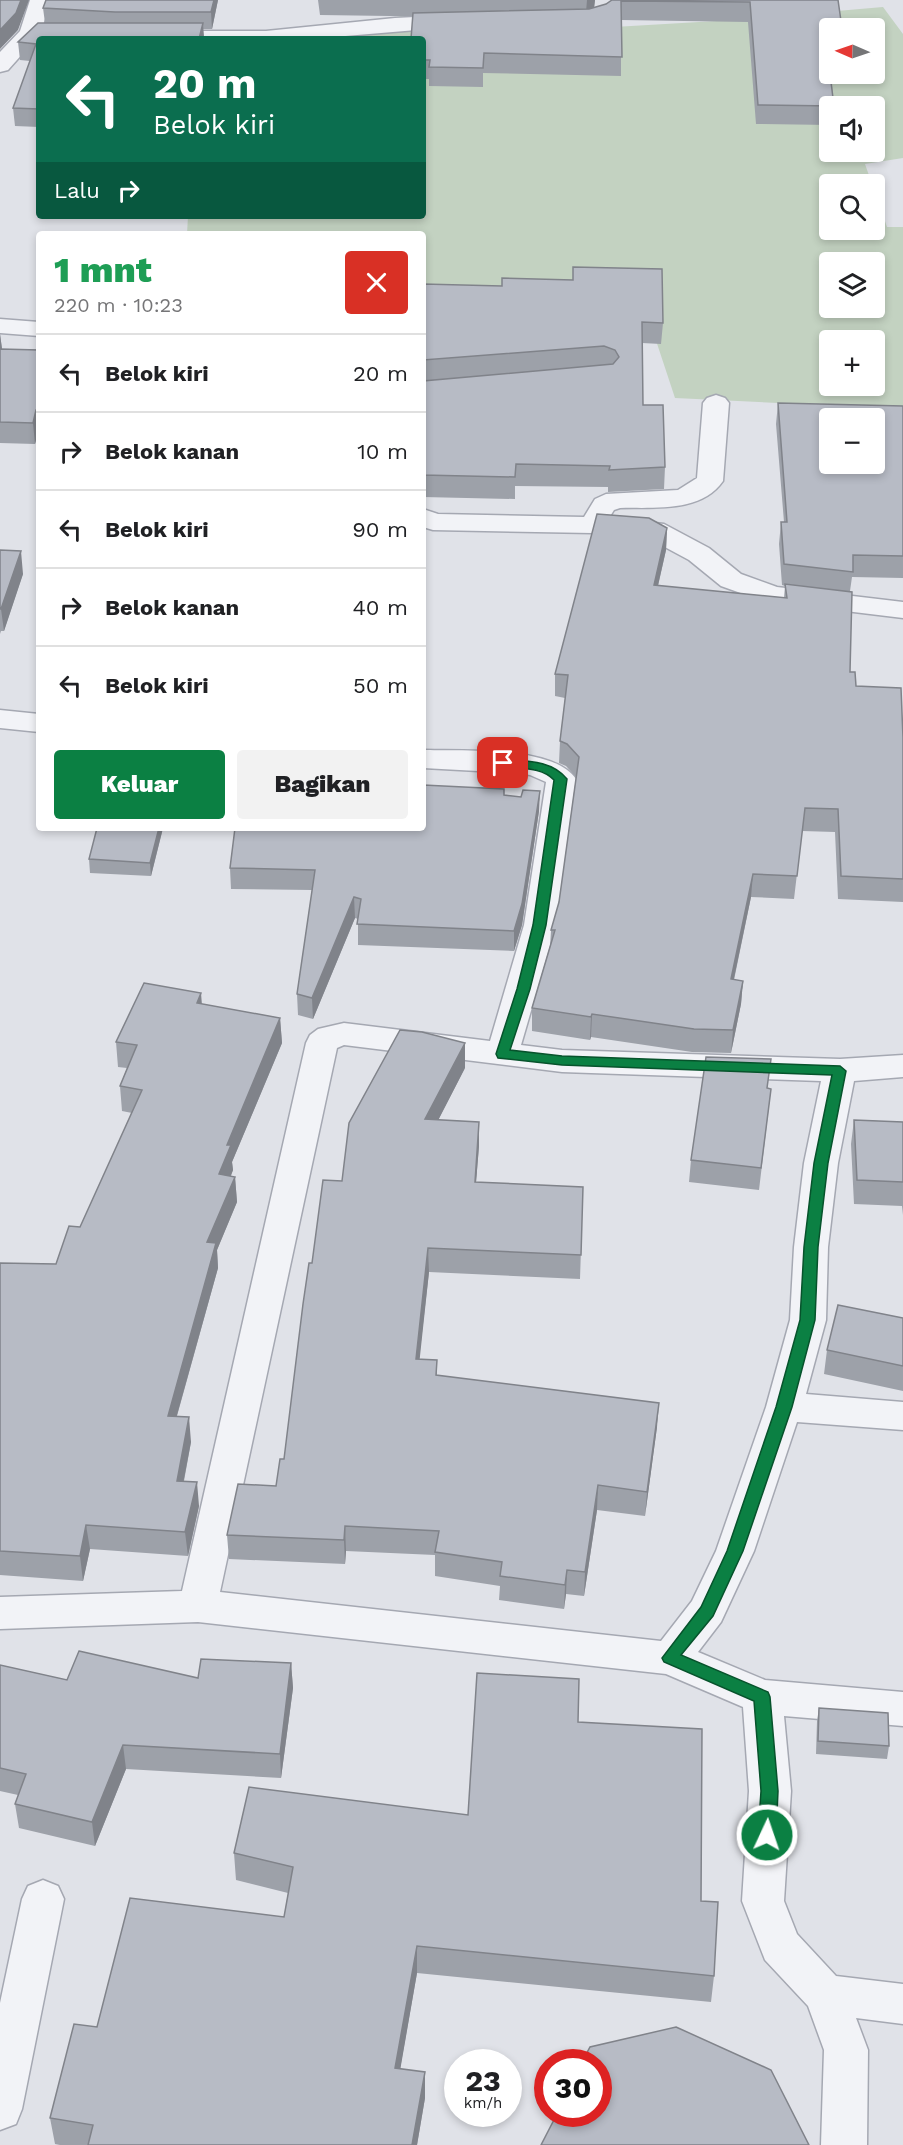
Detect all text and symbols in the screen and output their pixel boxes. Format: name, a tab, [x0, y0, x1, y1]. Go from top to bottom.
north arrow	[819, 18, 885, 84]
map controls	[819, 18, 885, 474]
text: 20 m	[153, 59, 257, 108]
icon: left	[54, 60, 132, 138]
button: sound	[819, 96, 885, 162]
text: Belok kiri	[153, 109, 275, 141]
icon: right	[112, 174, 145, 207]
button: search	[819, 174, 885, 240]
text: Lalu	[54, 178, 100, 203]
text: 1 mnt	[54, 249, 152, 291]
button: close	[345, 251, 408, 314]
button: layers	[819, 252, 885, 318]
text: 220 m · 10:23	[54, 293, 183, 317]
button: +	[819, 330, 885, 396]
icon: left	[54, 357, 87, 390]
text: Belok kiri	[105, 361, 209, 386]
text: 20 m	[353, 361, 408, 386]
button: −	[819, 408, 885, 474]
icon: right	[54, 435, 87, 468]
text: Belok kanan	[105, 439, 239, 464]
text: 10 m	[357, 439, 408, 464]
icon: left	[54, 513, 87, 546]
text: Belok kiri	[105, 517, 209, 542]
text: 90 m	[352, 517, 408, 542]
icon: right	[54, 591, 87, 624]
text: Belok kanan	[105, 595, 239, 620]
text: 40 m	[352, 595, 408, 620]
icon: left	[54, 669, 87, 702]
text: Belok kiri	[105, 673, 209, 698]
text: 50 m	[353, 673, 408, 698]
pin	[477, 737, 528, 788]
icon: arrive	[486, 746, 519, 779]
button: Keluar	[54, 750, 225, 819]
button: Bagikan	[237, 750, 408, 819]
position arrow	[735, 1803, 799, 1867]
speed limit sign: 30	[534, 2049, 612, 2127]
text: 23	[465, 2063, 501, 2098]
text: km/h	[464, 2094, 502, 2112]

